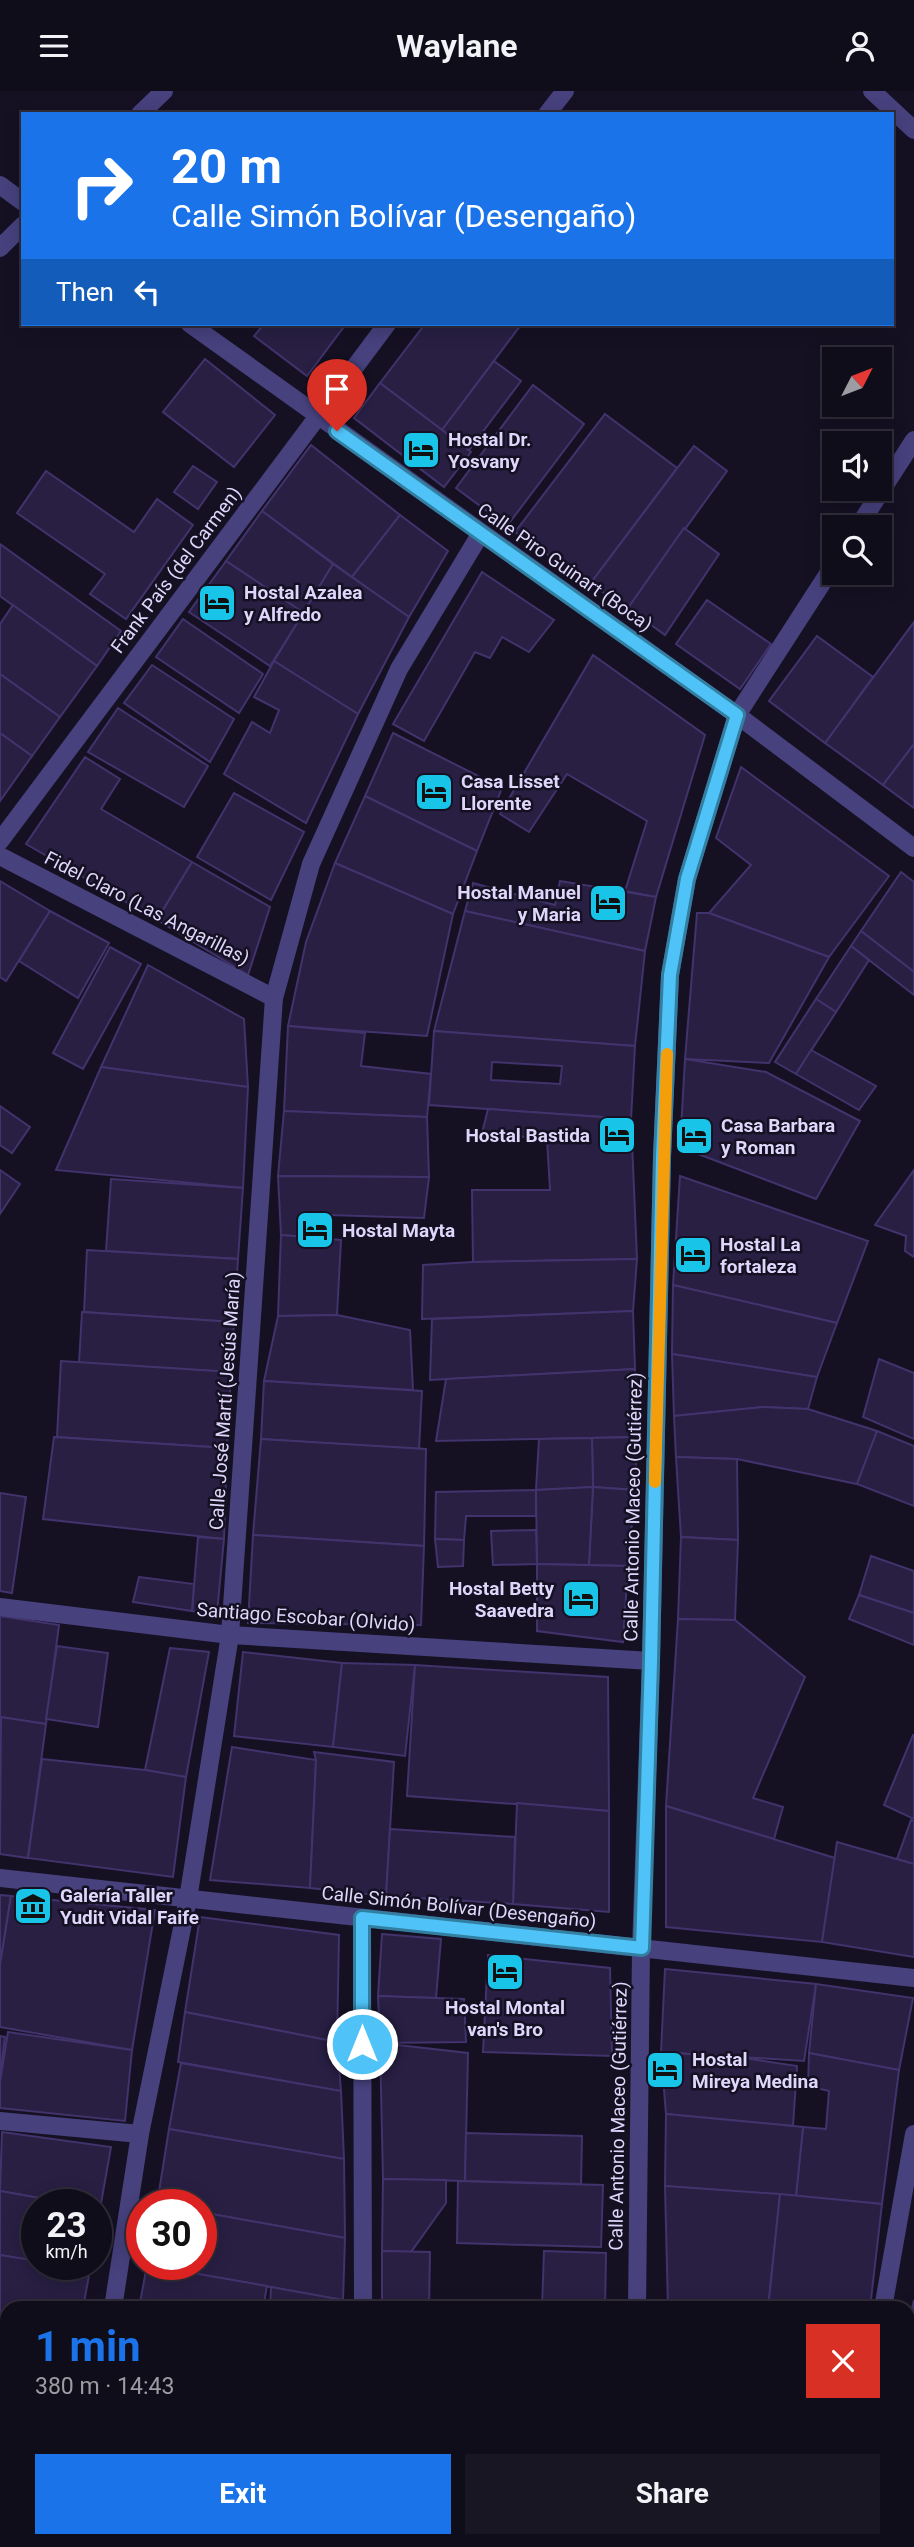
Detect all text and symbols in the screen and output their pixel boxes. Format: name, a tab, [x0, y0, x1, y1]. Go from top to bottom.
icon: menu	[35, 27, 73, 65]
text: Waylane	[396, 27, 518, 65]
icon: person	[841, 27, 879, 65]
text: 20 m	[171, 138, 282, 195]
icon: right	[56, 140, 147, 231]
text: Calle Simón Bolívar (Desengaño)	[171, 197, 636, 235]
icon: left	[128, 273, 166, 311]
text: Then	[56, 277, 114, 307]
north arrow	[822, 347, 892, 417]
map controls	[822, 347, 892, 585]
pin	[307, 359, 367, 431]
icon: arrive	[318, 370, 356, 408]
place label: Hostal Dr. Yosvany	[448, 428, 532, 473]
hotel icon: Hostal Dr. Yosvany	[400, 429, 442, 471]
button: sound	[822, 431, 892, 501]
street label: Frank País (del Carmen)	[106, 482, 246, 658]
street label: Calle Piro Guinart (Boca)	[473, 498, 657, 636]
button: search	[822, 515, 892, 585]
place label: Hostal Azalea y Alfredo	[244, 581, 362, 626]
hotel icon: Hostal Azalea y Alfredo	[196, 582, 238, 624]
place label: Casa Lisset Llorente	[461, 770, 560, 815]
hotel icon: Casa Lisset Llorente	[413, 771, 455, 813]
street label: Fidel Claro (Las Angarillas)	[41, 846, 253, 970]
place label: Hostal Manuel y Maria	[457, 881, 581, 926]
hotel icon: Hostal Manuel y Maria	[587, 882, 629, 924]
hotel icon: Hostal Bastida	[596, 1114, 638, 1156]
place label: Casa Barbara y Roman	[721, 1114, 835, 1159]
hotel icon: Casa Barbara y Roman	[673, 1115, 715, 1157]
place label: Hostal Bastida	[465, 1124, 590, 1147]
hotel icon: Hostal Mayta	[294, 1209, 336, 1251]
place label: Hostal Mayta	[342, 1219, 455, 1242]
place label: Hostal La fortaleza	[720, 1233, 801, 1278]
hotel icon: Hostal La fortaleza	[672, 1234, 714, 1276]
street label: Calle José Martí (Jesús María)	[204, 1271, 246, 1531]
street label: Calle Antonio Maceo (Gutiérrez)	[619, 1372, 647, 1642]
place label: Hostal Betty Saavedra	[449, 1577, 554, 1622]
hotel icon: Hostal Betty Saavedra	[560, 1578, 602, 1620]
street label: Santiago Escobar (Olvido)	[196, 1598, 416, 1636]
street label: Calle Simón Bolívar (Desengaño)	[320, 1881, 598, 1933]
place label: Galería Taller Yudit Vidal Faife	[60, 1884, 199, 1929]
museum icon: Galería Taller Yudit Vidal Faife	[12, 1885, 54, 1927]
hotel icon: Hostal Montal van's Bro	[484, 1951, 526, 1993]
street label: Calle Antonio Maceo (Gutiérrez)	[604, 1981, 632, 2251]
place label: Hostal Montal van's Bro	[445, 1996, 565, 2041]
position arrow	[325, 2007, 399, 2081]
place label: Hostal Mireya Medina	[692, 2048, 818, 2093]
hotel icon: Hostal Mireya Medina	[644, 2049, 686, 2091]
speed limit sign: 30	[126, 2189, 217, 2280]
text: 23	[46, 2205, 87, 2246]
text: km/h	[45, 2241, 88, 2262]
text: 1 min	[35, 2322, 141, 2371]
button: close	[806, 2324, 880, 2398]
text: 380 m · 14:43	[35, 2373, 174, 2400]
button: Exit	[35, 2454, 451, 2534]
button: Share	[465, 2454, 880, 2534]

